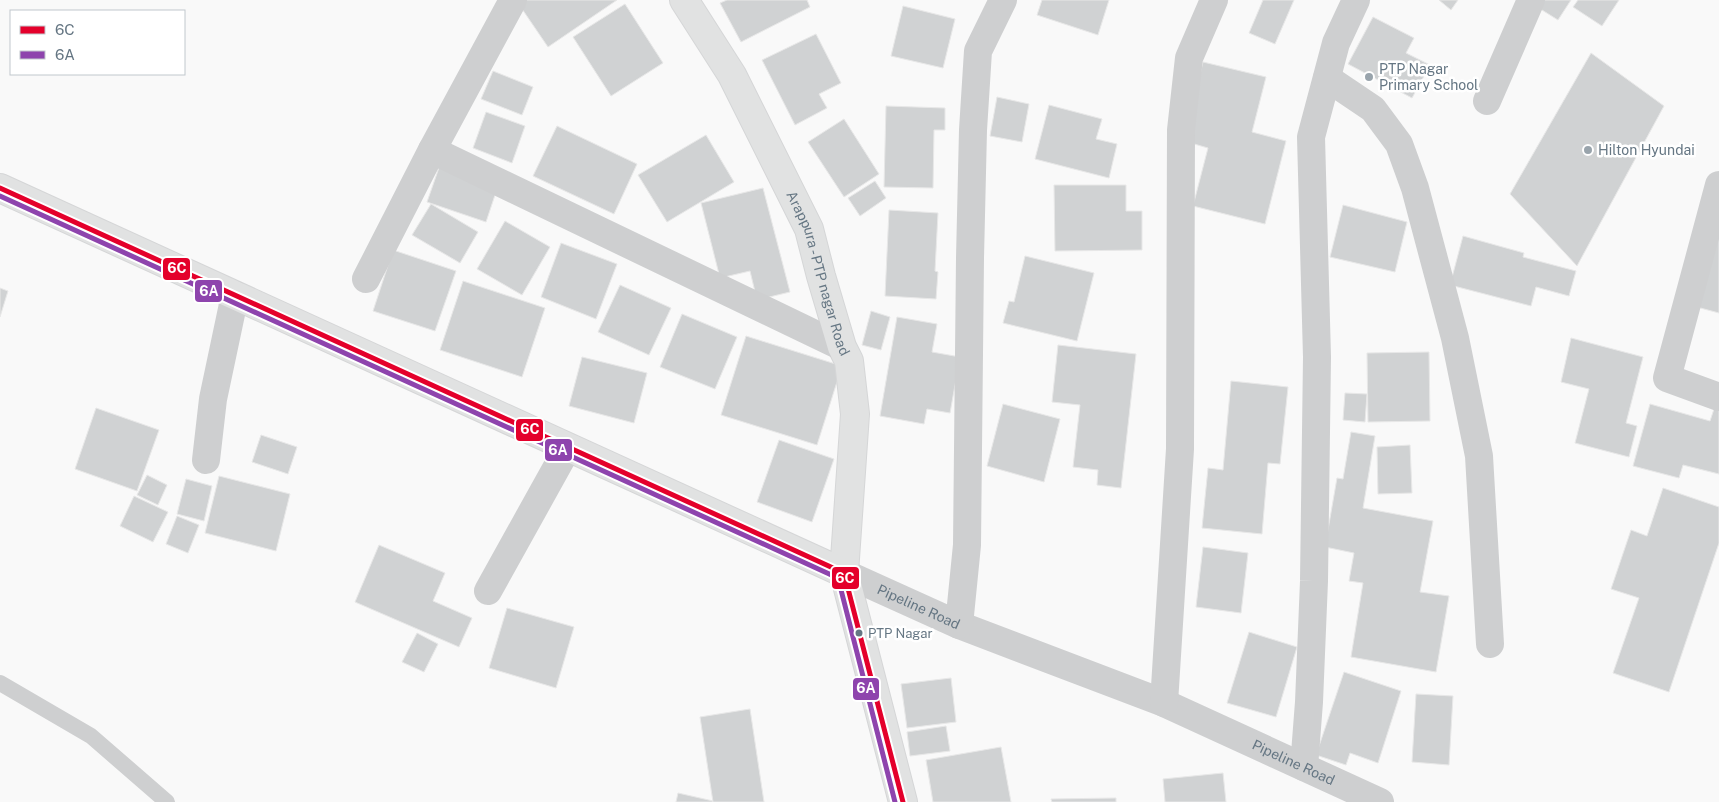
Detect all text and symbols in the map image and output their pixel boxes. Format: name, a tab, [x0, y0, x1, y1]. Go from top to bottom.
legend	[10, 10, 185, 75]
text: 6C	[55, 21, 75, 38]
text: 6A	[55, 46, 75, 63]
place label: PTP Nagar Primary School	[1379, 61, 1478, 93]
marker: PTP Nagar Primary School	[1363, 71, 1375, 83]
place label: Hilton Hyundai	[1598, 142, 1695, 158]
marker: Hilton Hyundai	[1582, 144, 1594, 156]
street label: Arappura - PTP nagar Road	[783, 188, 853, 358]
line badge: 6C	[162, 257, 191, 281]
text: 6C	[167, 260, 187, 276]
line badge: 6A	[194, 279, 223, 303]
text: 6A	[199, 283, 219, 299]
line badge: 6C	[515, 418, 544, 442]
text: 6C	[520, 421, 540, 437]
line badge: 6A	[544, 438, 573, 462]
text: 6A	[548, 442, 568, 458]
line badge: 6C	[831, 566, 860, 590]
text: 6C	[835, 570, 855, 586]
street label: Pipeline Road	[875, 581, 963, 632]
place label: PTP Nagar	[868, 626, 933, 641]
marker: PTP Nagar	[854, 628, 864, 638]
line badge: 6A	[852, 677, 880, 701]
text: 6A	[856, 680, 876, 696]
street label: Pipeline Road	[1250, 737, 1337, 788]

